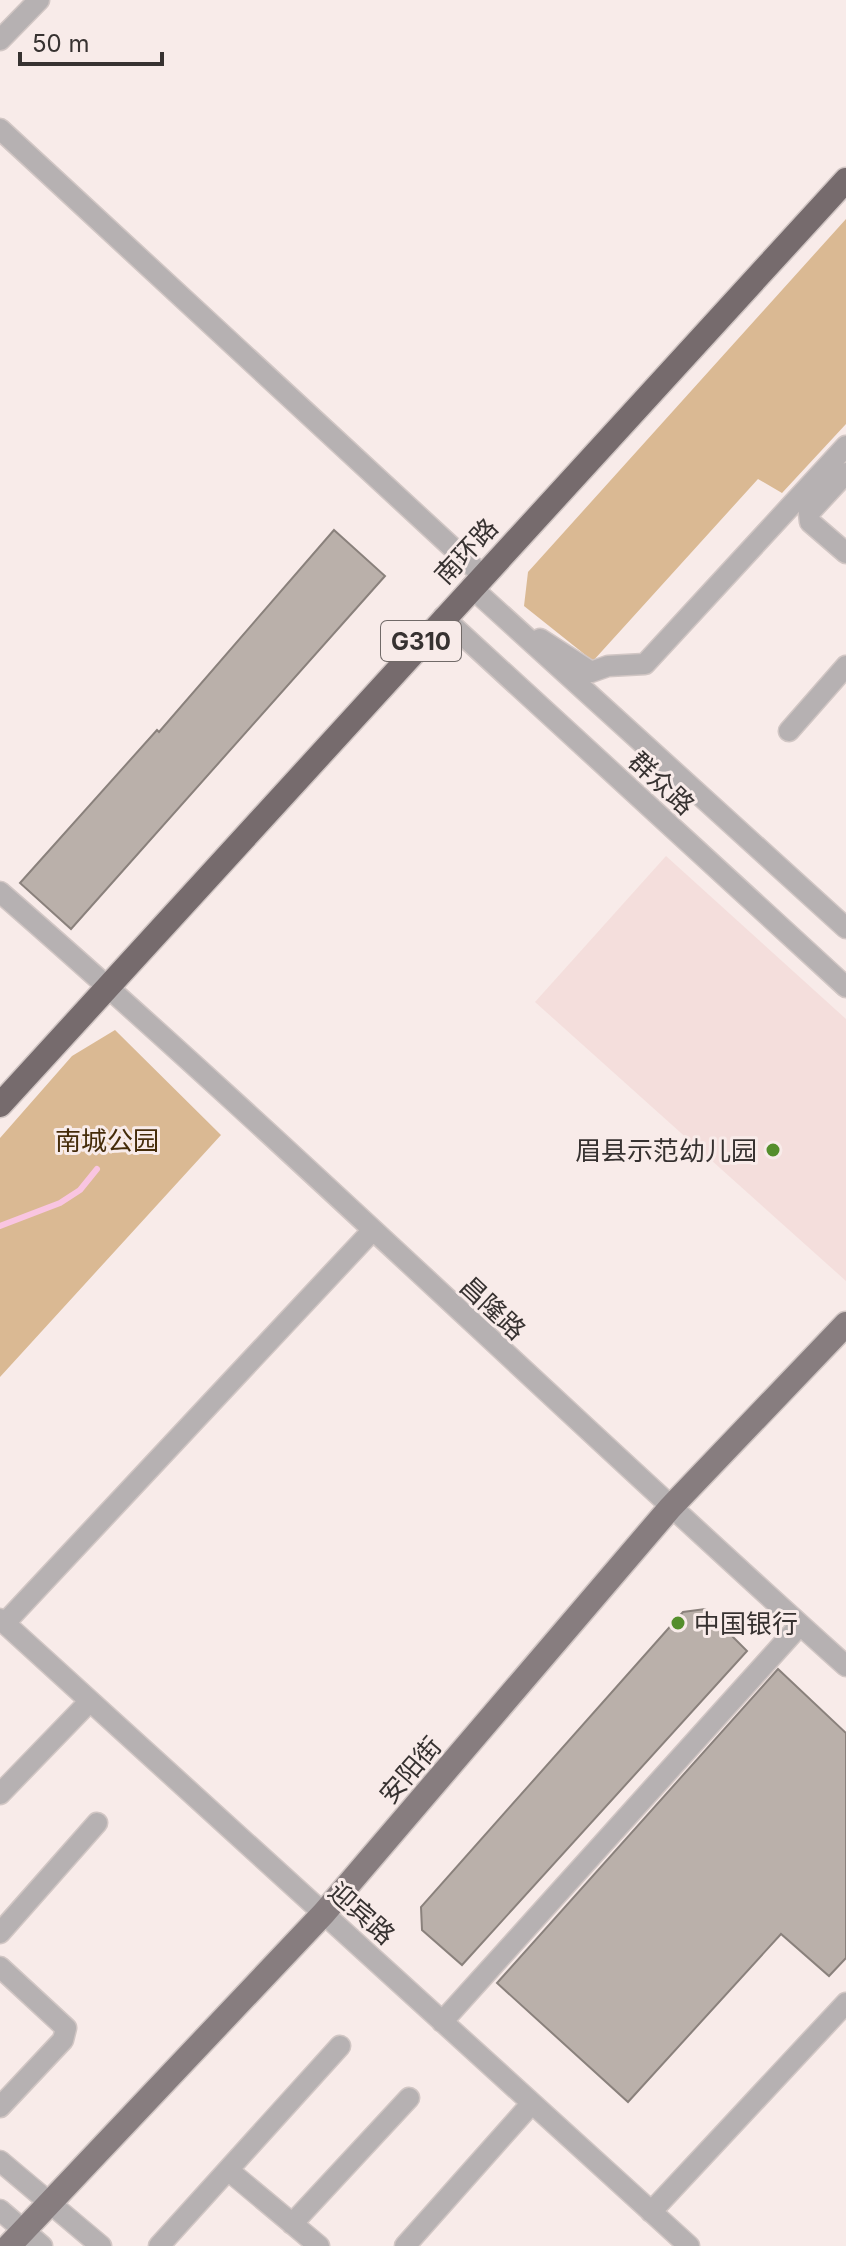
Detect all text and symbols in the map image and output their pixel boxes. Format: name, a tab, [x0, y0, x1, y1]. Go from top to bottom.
scale bar	[20, 16, 162, 66]
text: 50 m	[32, 29, 90, 58]
street label: 南环路	[428, 512, 504, 590]
road number: G310	[381, 621, 461, 661]
street label: 群众路	[623, 745, 701, 821]
park label: 南城公园	[55, 1125, 159, 1156]
place label: 眉县示范幼儿园	[575, 1135, 757, 1166]
marker: 眉县示范幼儿园	[764, 1141, 782, 1159]
street label: 昌隆路	[454, 1270, 532, 1346]
place label: 中国银行	[694, 1608, 798, 1639]
marker: 中国银行	[669, 1614, 687, 1632]
street label: 安阳街	[373, 1730, 447, 1810]
street label: 迎宾路	[323, 1875, 401, 1951]

